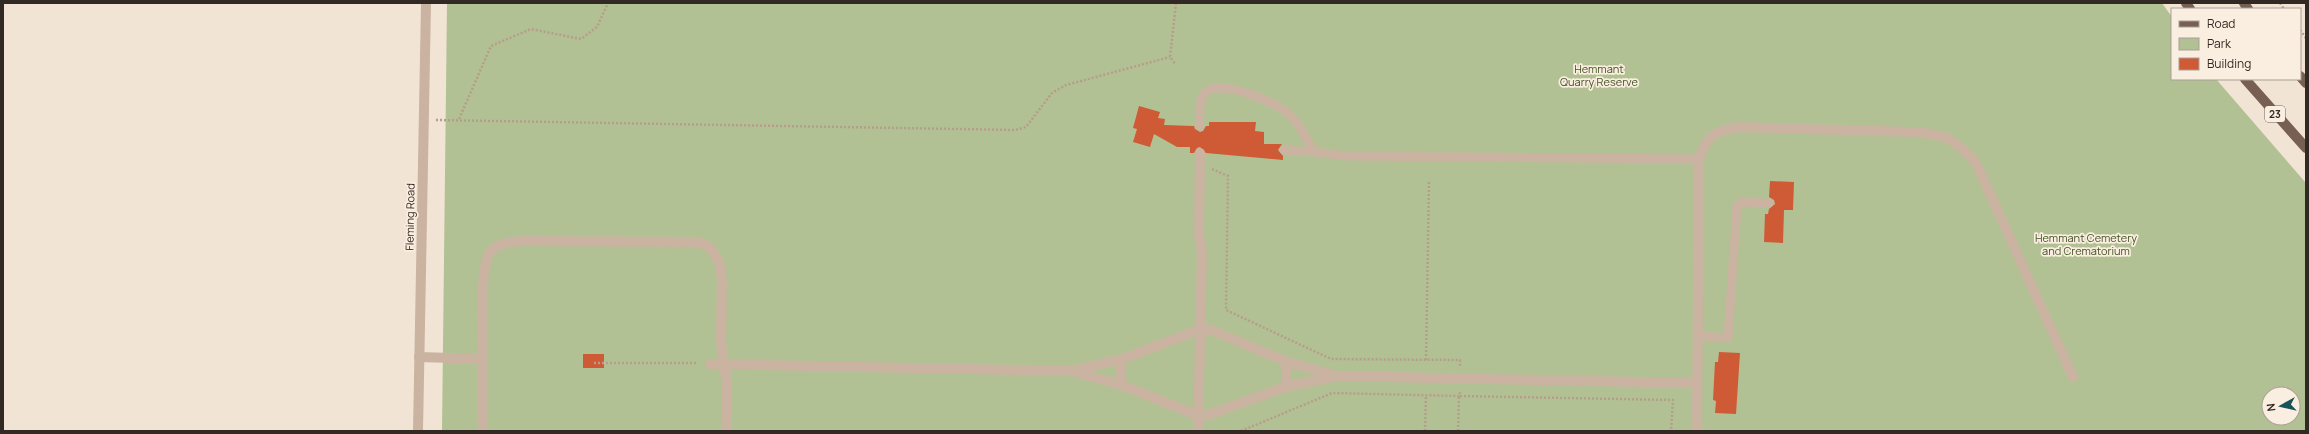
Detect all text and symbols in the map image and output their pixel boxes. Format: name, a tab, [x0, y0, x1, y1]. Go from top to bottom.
legend	[2171, 8, 2301, 80]
text: Road	[2207, 15, 2235, 32]
text: Park	[2207, 35, 2232, 52]
text: Building	[2207, 55, 2251, 72]
park label: Hemmant Quarry Reserve	[1560, 61, 1638, 89]
road number: 23	[2265, 106, 2285, 122]
street label: Fleming Road	[401, 183, 418, 251]
park label: Hemmant Cemetery and Crematorium	[2035, 230, 2137, 258]
north arrow	[2261, 386, 2301, 426]
text: N	[2263, 402, 2279, 412]

